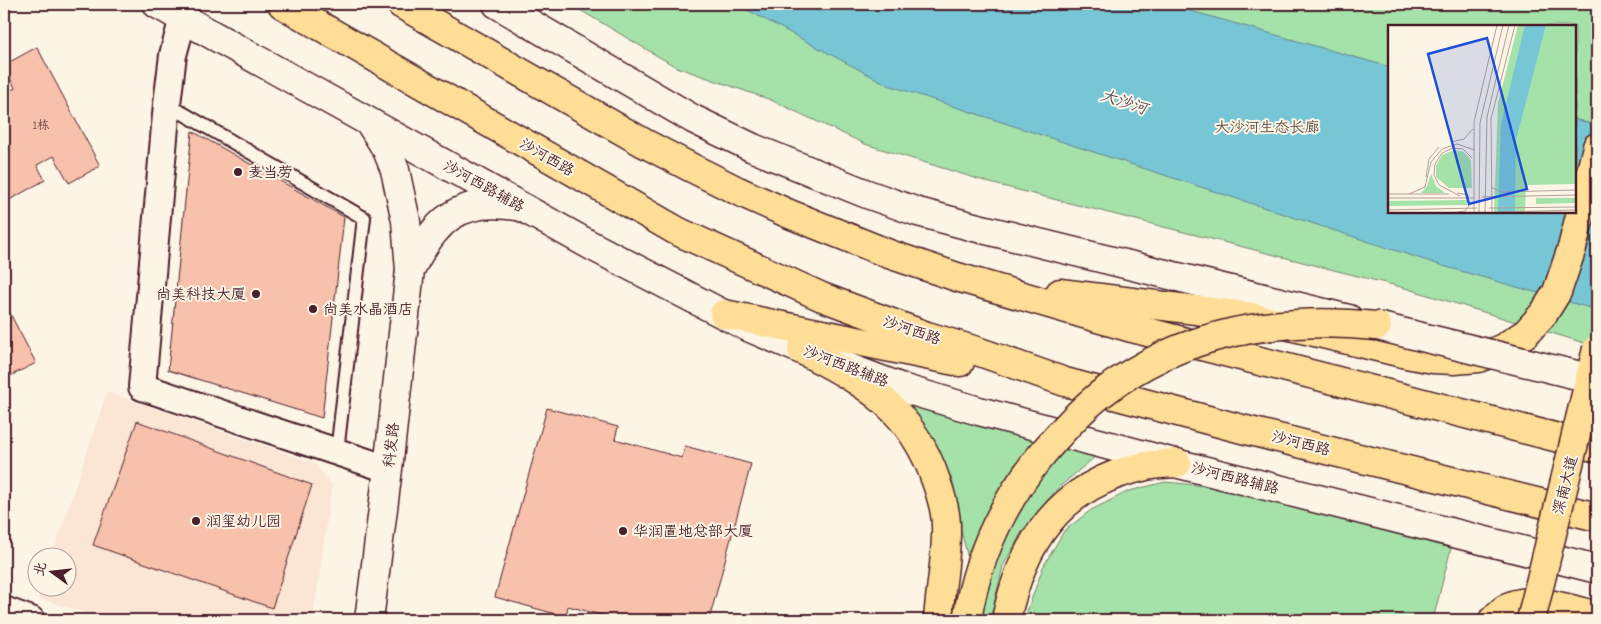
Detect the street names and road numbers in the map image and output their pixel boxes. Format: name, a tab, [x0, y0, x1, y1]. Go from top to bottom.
street label: 沙河西路	[517, 134, 577, 180]
street label: 沙河西路辅路	[440, 156, 528, 216]
street label: 沙河西路	[881, 312, 943, 348]
street label: 沙河西路辅路	[801, 341, 891, 391]
street label: 科发路	[380, 422, 402, 468]
street label: 沙河西路	[1270, 427, 1332, 459]
street label: 深南大道	[1549, 454, 1581, 516]
street label: 沙河西路辅路	[1189, 458, 1281, 498]

